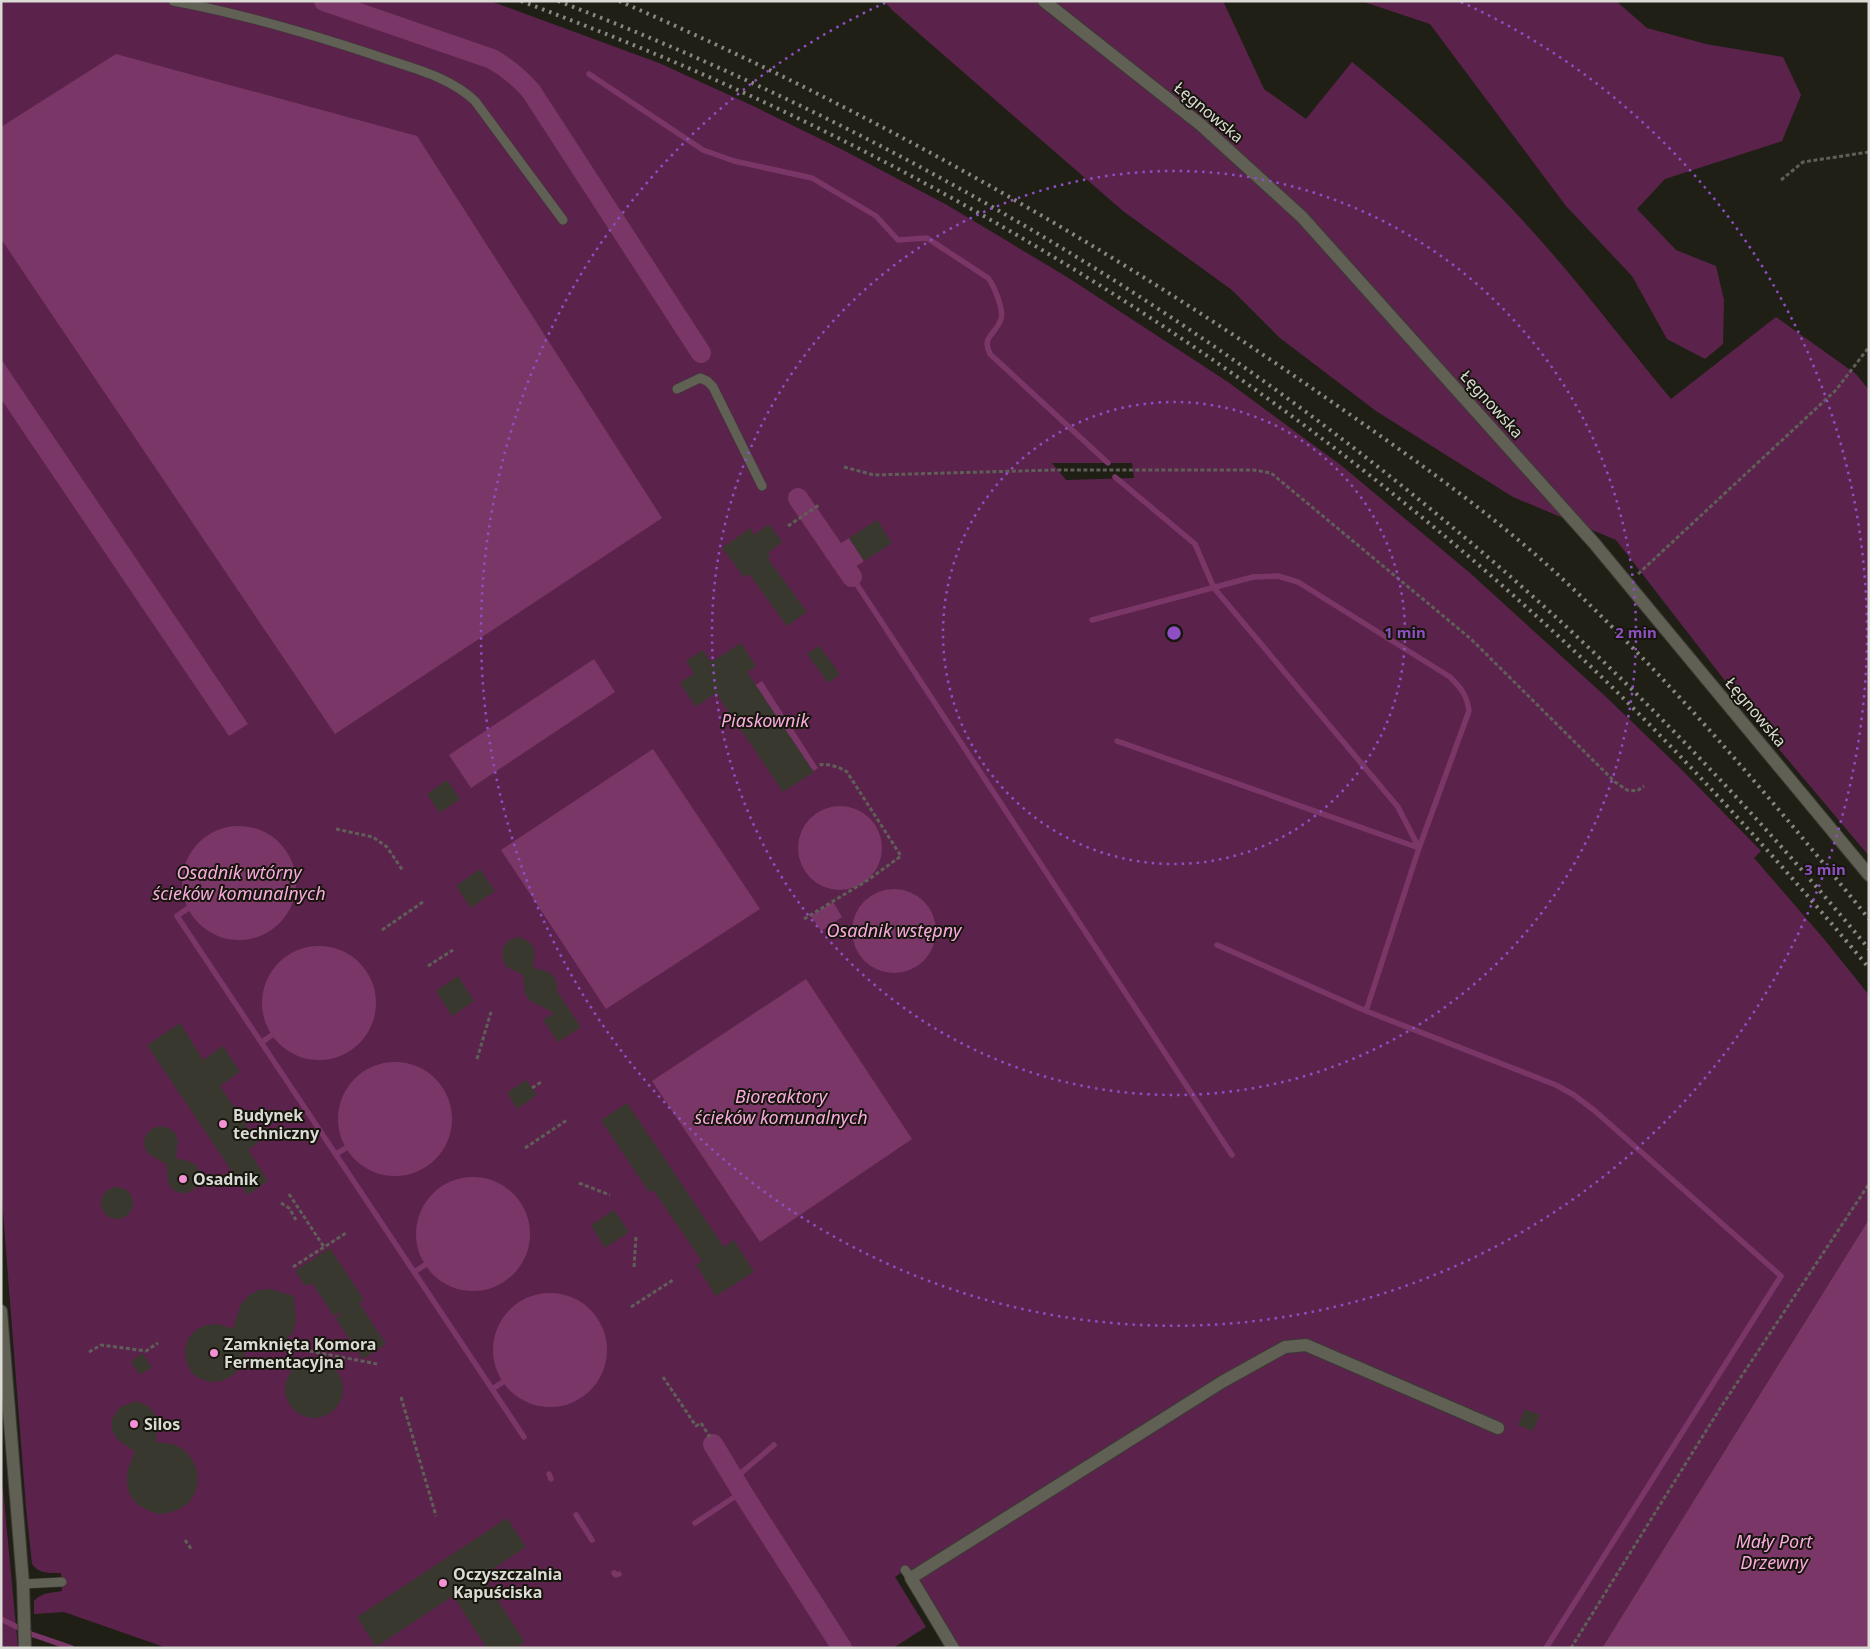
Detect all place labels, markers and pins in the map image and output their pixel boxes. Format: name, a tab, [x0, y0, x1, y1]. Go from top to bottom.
centre of rings	[1165, 624, 1183, 642]
place label: Budynek techniczny	[233, 1104, 320, 1144]
marker: Budynek techniczny	[217, 1118, 229, 1130]
place label: Osadnik	[193, 1168, 259, 1190]
marker: Osadnik	[177, 1173, 189, 1185]
place label: Zamknięta Komora Fermentacyjna	[224, 1333, 376, 1373]
marker: Zamknięta Komora Fermentacyjna	[208, 1347, 220, 1359]
place label: Silos	[144, 1413, 180, 1435]
marker: Silos	[128, 1418, 140, 1430]
place label: Oczyszczalnia Kapuściska	[453, 1563, 562, 1603]
marker: Oczyszczalnia Kapuściska	[437, 1577, 449, 1589]

